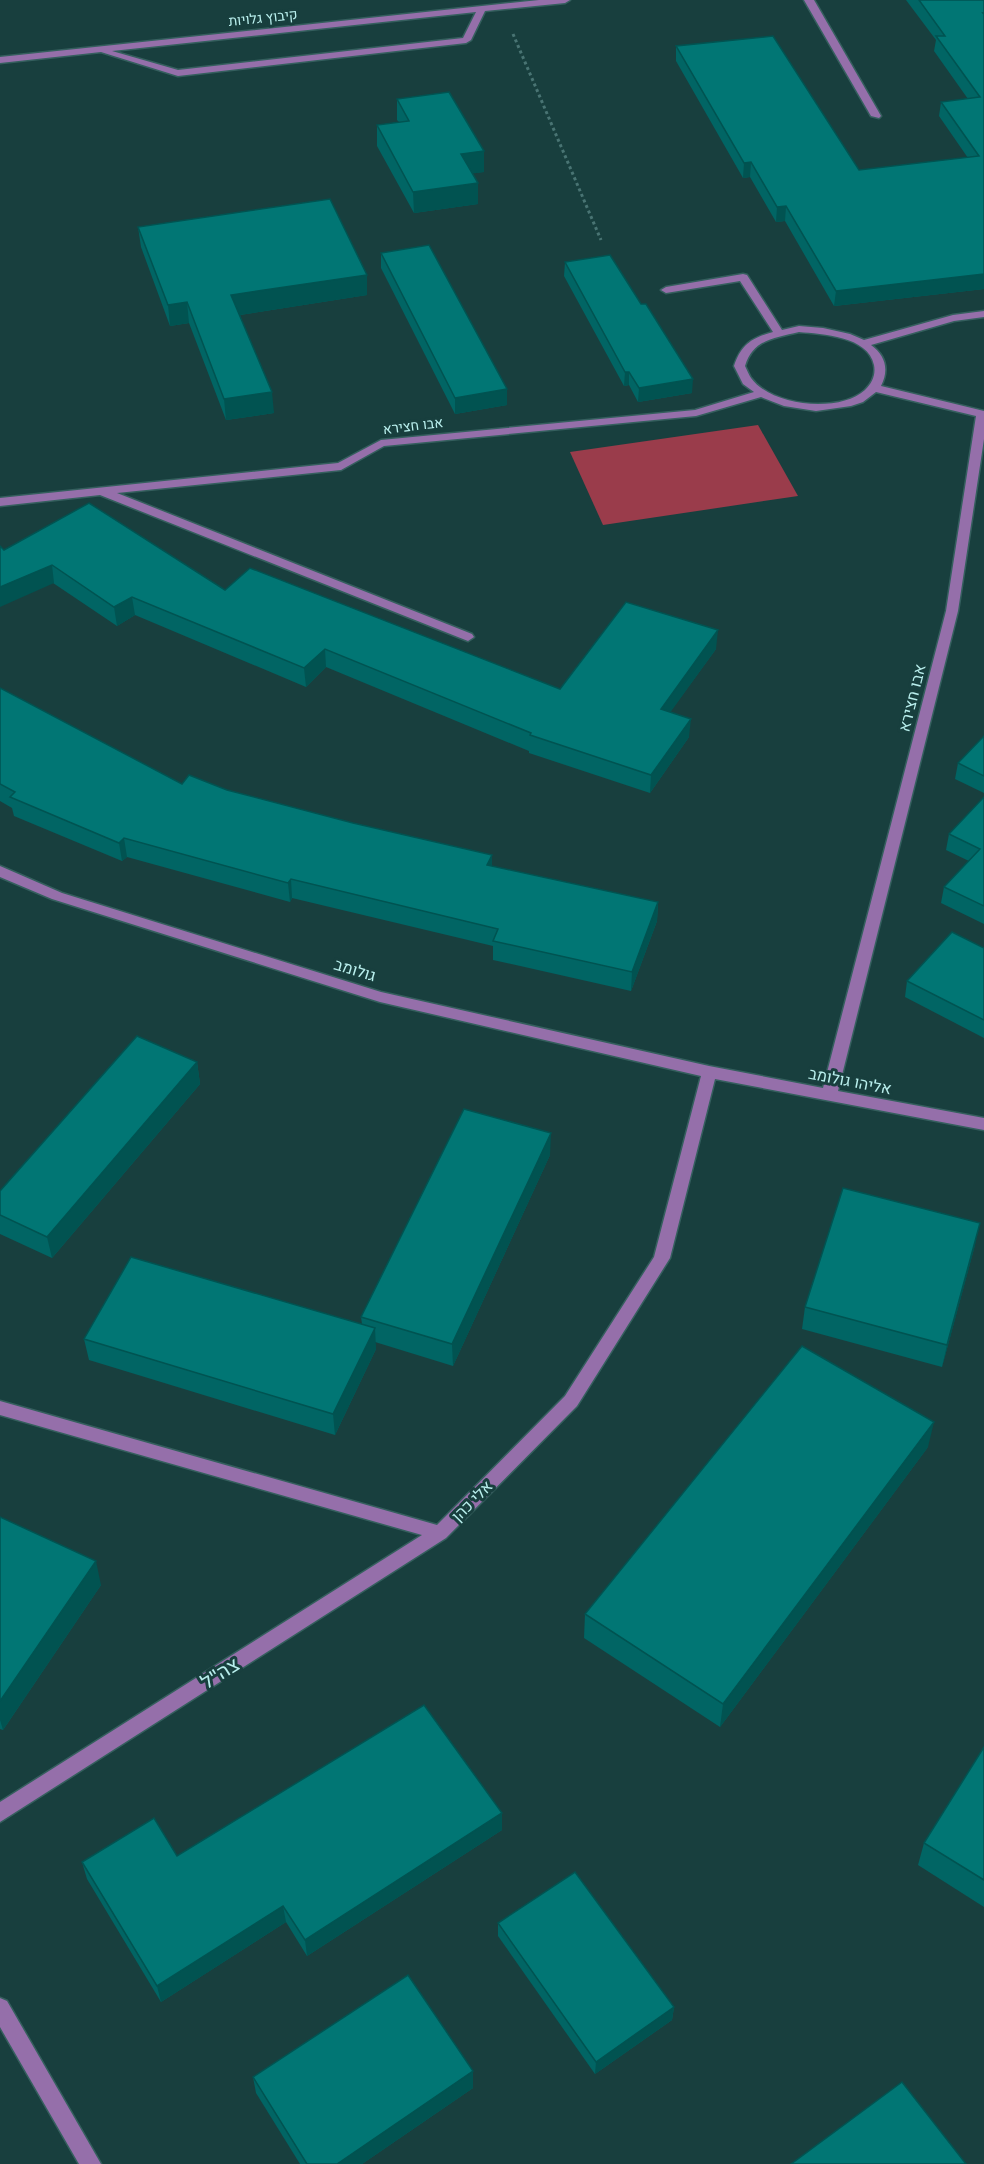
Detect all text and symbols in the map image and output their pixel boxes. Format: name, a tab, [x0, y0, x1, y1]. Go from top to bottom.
street label: קיבוץ גלויות	[228, 6, 298, 30]
street label: אבו חצירא	[382, 414, 444, 438]
street label: אבו חצירא	[894, 662, 930, 734]
street label: גולומב	[332, 955, 378, 985]
street label: אליהו גולומב	[807, 1064, 893, 1098]
street label: אלי כהן	[448, 1477, 496, 1525]
street label: צה"ל	[196, 1652, 244, 1694]

